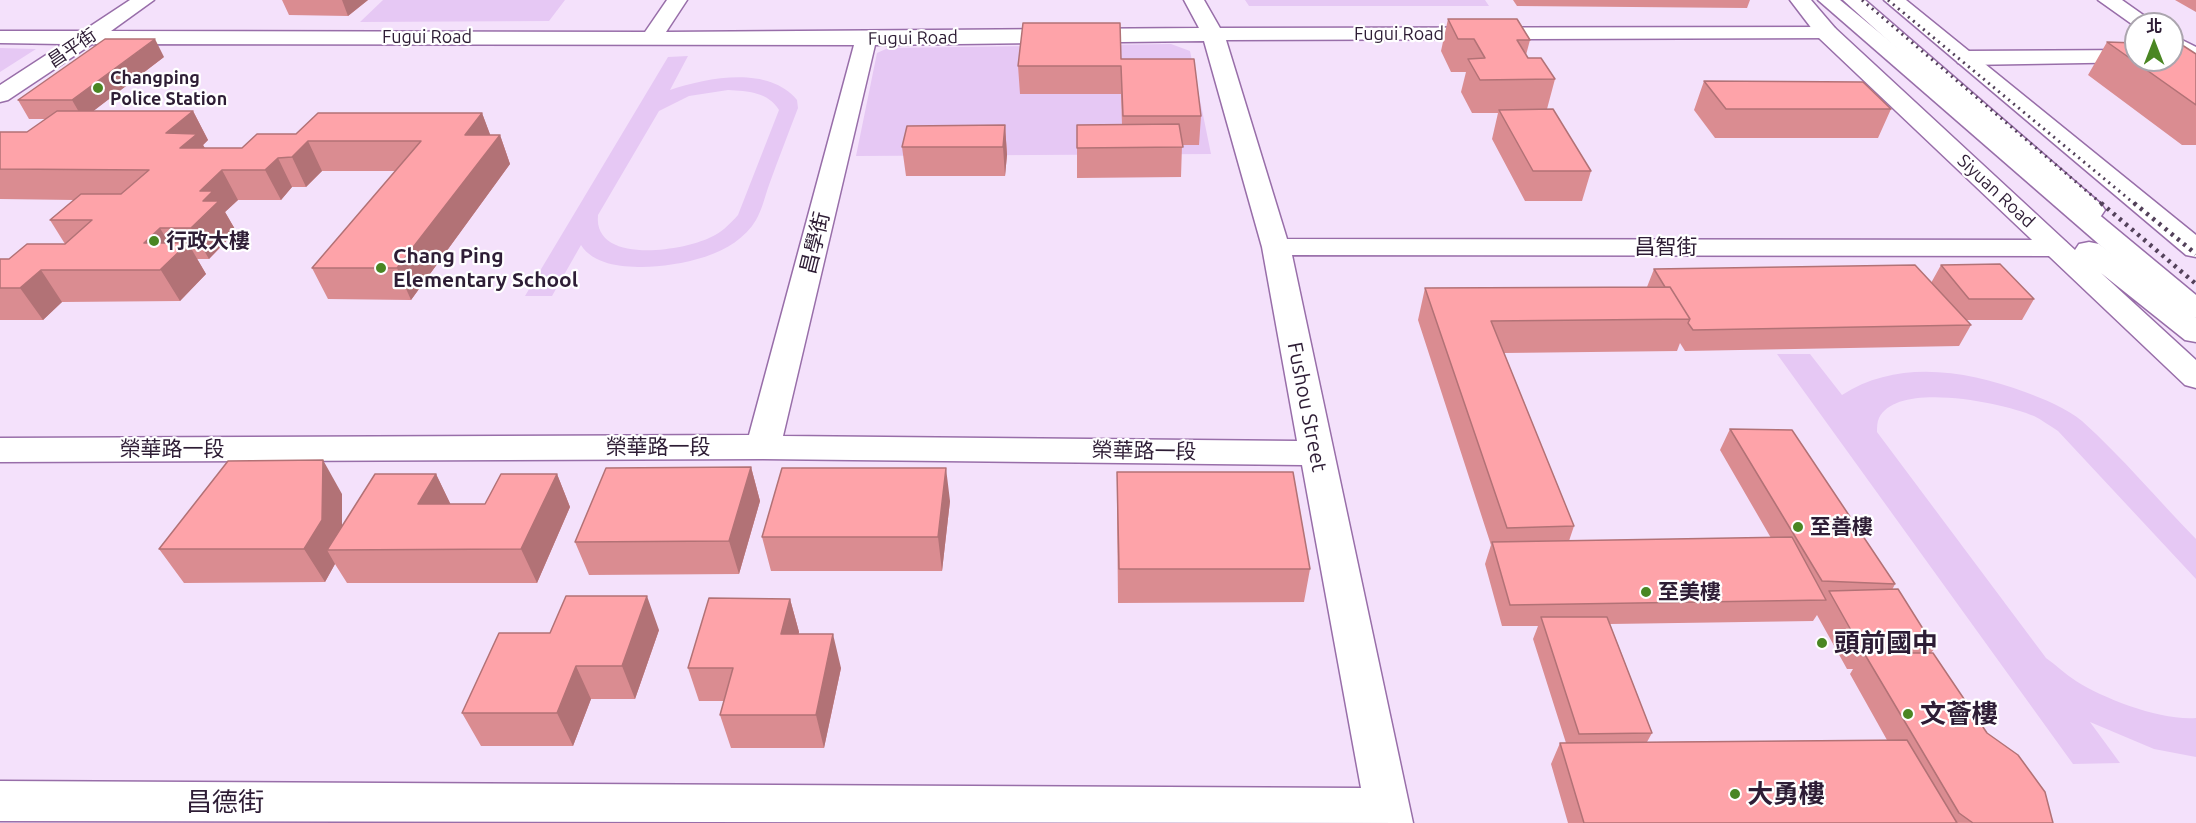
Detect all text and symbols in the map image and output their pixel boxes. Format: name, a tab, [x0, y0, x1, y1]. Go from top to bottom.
north arrow	[2124, 12, 2184, 72]
text: 北	[2146, 17, 2162, 35]
street label: Fugui Road	[1354, 23, 1444, 45]
street label: 昌平街	[44, 24, 100, 72]
street label: Fugui Road	[382, 26, 472, 48]
street label: Fugui Road	[868, 26, 958, 50]
place label: Changping Police Station	[110, 67, 227, 110]
marker: Changping Police Station	[91, 81, 105, 95]
street label: Siyuan Road	[1953, 150, 2039, 232]
street label: 昌學街	[795, 209, 835, 277]
place label: 行政大樓	[166, 228, 250, 254]
marker: 行政大樓	[147, 234, 161, 248]
street label: 昌智街	[1635, 234, 1697, 260]
place label: Chang Ping Elementary School	[393, 243, 578, 293]
marker: Chang Ping Elementary School	[374, 261, 388, 275]
street label: Fushou Street	[1282, 340, 1332, 474]
street label: 榮華路一段	[606, 434, 710, 460]
street label: 榮華路一段	[120, 436, 224, 462]
street label: 榮華路一段	[1091, 437, 1197, 465]
place label: 至善樓	[1810, 514, 1873, 540]
marker: 至善樓	[1791, 520, 1805, 534]
place label: 至美樓	[1658, 579, 1721, 605]
marker: 至美樓	[1639, 585, 1653, 599]
place label: 頭前國中	[1834, 627, 1938, 659]
marker: 頭前國中	[1815, 636, 1829, 650]
place label: 文薈樓	[1920, 698, 1998, 730]
marker: 文薈樓	[1901, 707, 1915, 721]
place label: 大勇樓	[1747, 778, 1825, 810]
street label: 昌德街	[186, 786, 264, 818]
marker: 大勇樓	[1728, 787, 1742, 801]

